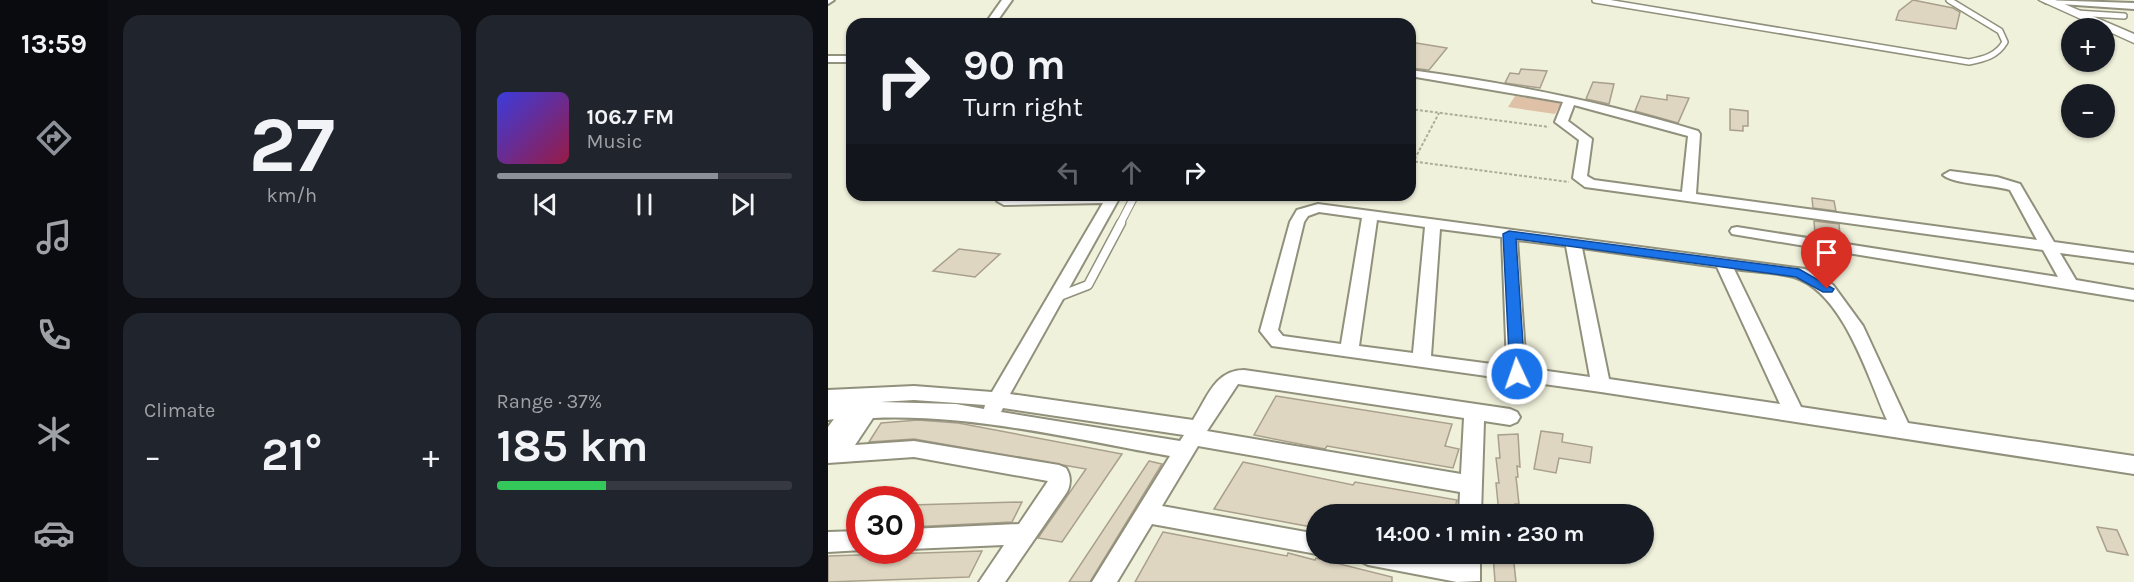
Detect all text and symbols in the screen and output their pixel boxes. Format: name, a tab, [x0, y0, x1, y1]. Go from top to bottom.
map controls	[2061, 18, 2115, 138]
button: +	[2061, 18, 2115, 72]
text: 13:59	[21, 28, 87, 60]
text: 90 m	[963, 40, 1066, 90]
icon: right	[864, 42, 942, 120]
button: −	[2061, 84, 2115, 138]
text: Turn right	[963, 91, 1083, 123]
text: 27	[249, 99, 335, 191]
text: 106.7 FM	[587, 104, 674, 130]
icon: directions	[33, 117, 75, 159]
text: Music	[587, 130, 642, 153]
icon: left	[1052, 156, 1085, 189]
icon: ahead	[1115, 156, 1148, 189]
icon: right	[1178, 156, 1211, 189]
text: km/h	[266, 184, 317, 207]
icon: previous	[529, 188, 562, 221]
icon: pause	[628, 188, 661, 221]
icon: next	[726, 188, 759, 221]
icon: music	[33, 216, 75, 258]
pin	[1801, 227, 1852, 289]
icon: arrive	[1810, 236, 1843, 269]
icon: phone	[33, 314, 75, 356]
position arrow	[1485, 342, 1549, 406]
text: Range · 37%	[497, 390, 602, 413]
text: Climate	[144, 399, 215, 422]
icon: climate	[33, 413, 75, 455]
text: 185 km	[497, 420, 649, 472]
text: 21°	[261, 429, 322, 481]
text: −	[144, 437, 161, 475]
text: +	[422, 437, 439, 475]
speed limit sign: 30	[846, 486, 924, 564]
icon: car	[33, 512, 75, 554]
text: 14:00 · 1 min · 230 m	[1376, 521, 1584, 547]

